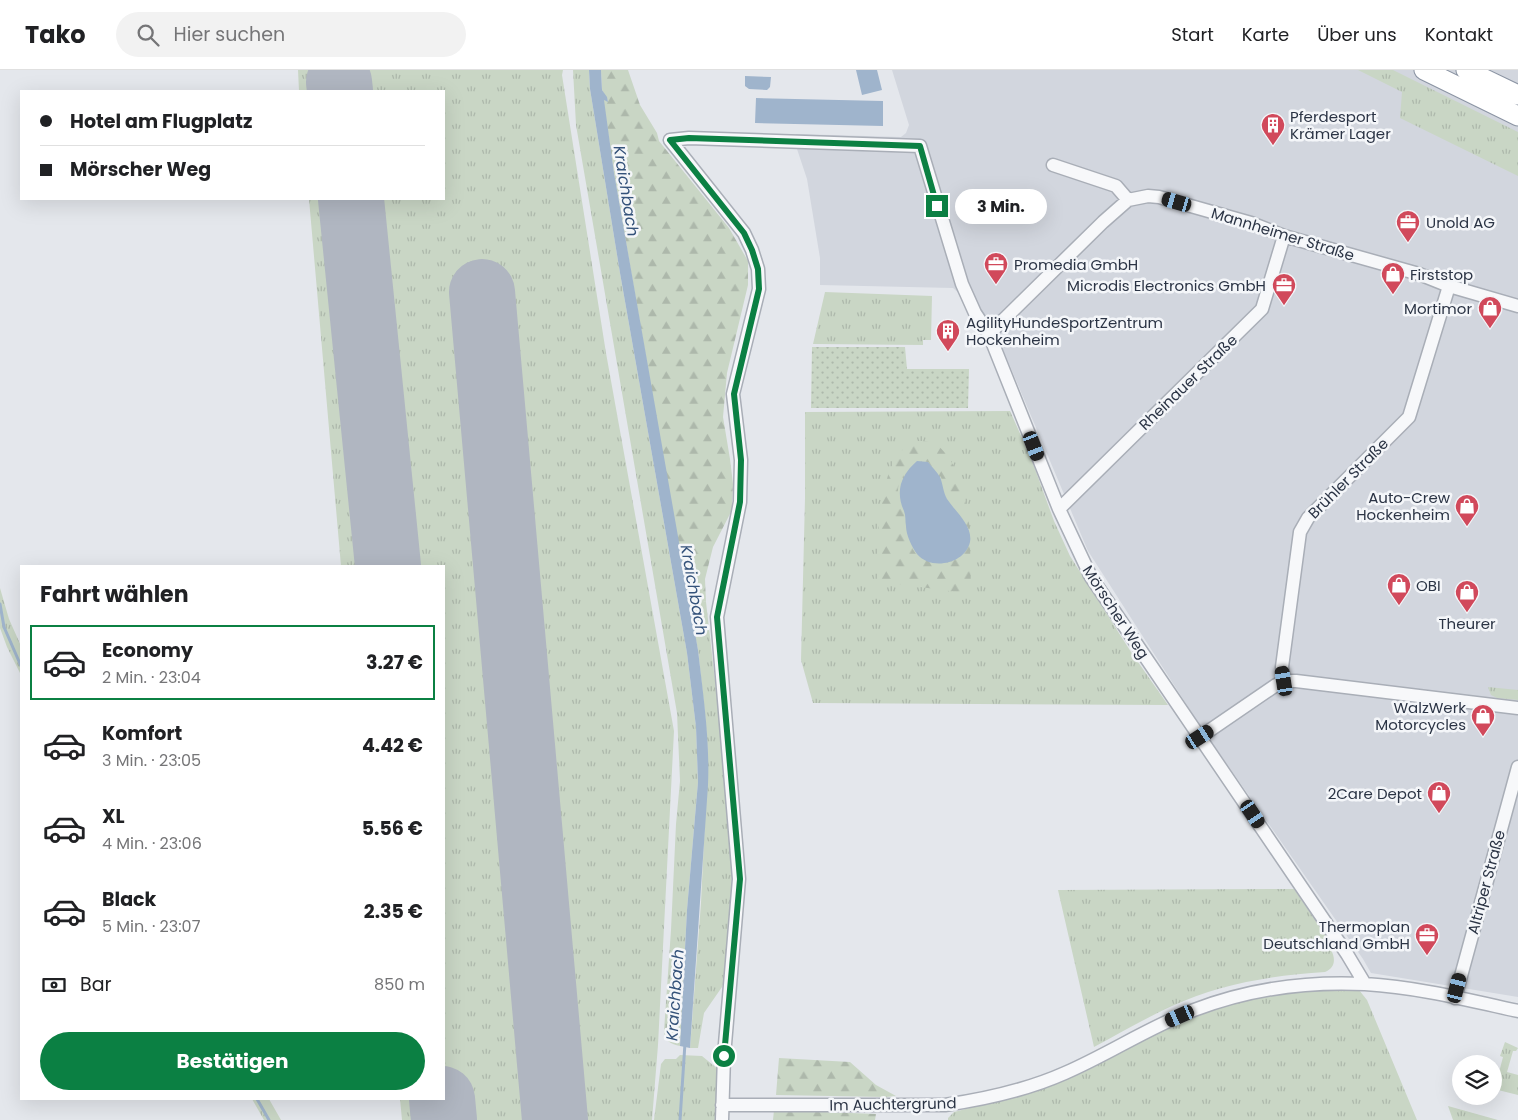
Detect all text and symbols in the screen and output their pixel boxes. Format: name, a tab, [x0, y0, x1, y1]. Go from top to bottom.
search box	[116, 12, 466, 57]
text: Tako	[25, 18, 86, 51]
icon: search	[134, 21, 162, 49]
text: Hier suchen	[174, 21, 285, 48]
text: Start	[1171, 22, 1214, 47]
text: Karte	[1242, 22, 1289, 47]
text: Über uns	[1317, 22, 1397, 47]
text: Kontakt	[1425, 22, 1493, 47]
place label: Pferdesport Krämer Lager	[1290, 106, 1391, 144]
text: Hotel am Flugplatz	[70, 108, 252, 135]
building icon: Pferdesport Krämer Lager	[1260, 112, 1286, 146]
water label: Kraichbach	[607, 144, 645, 238]
text: Mörscher Weg	[70, 156, 211, 183]
callout: 3 Min.	[954, 188, 1047, 224]
car	[1160, 191, 1193, 213]
route end	[926, 195, 948, 217]
text: 3 Min.	[977, 195, 1025, 218]
street label: Mannheimer Straße	[1209, 202, 1357, 266]
office icon: Unold AG	[1395, 209, 1421, 243]
place label: Unold AG	[1426, 212, 1495, 233]
office icon: Promedia GmbH	[983, 251, 1009, 285]
place label: Promedia GmbH	[1014, 254, 1138, 275]
shop icon: Firststop	[1380, 261, 1406, 295]
place label: Firststop	[1410, 264, 1473, 285]
office icon: Microdis Electronics GmbH	[1271, 272, 1297, 306]
place label: Microdis Electronics GmbH	[1067, 275, 1266, 296]
shop icon: Mortimor	[1477, 295, 1503, 329]
place label: Mortimor	[1404, 298, 1472, 319]
place label: AgilityHundeSportZentrum Hockenheim	[966, 312, 1163, 350]
building icon: AgilityHundeSportZentrum Hockenheim	[935, 318, 961, 352]
street label: Rheinauer Straße	[1134, 329, 1242, 435]
car	[1021, 429, 1046, 463]
street label: Brühler Straße	[1303, 433, 1393, 523]
place label: Auto-Crew Hockenheim	[1356, 487, 1451, 525]
shop icon: Auto-Crew Hockenheim	[1454, 493, 1480, 527]
water label: Kraichbach	[675, 543, 713, 637]
street label: Mörscher Weg	[1078, 561, 1154, 663]
shop icon: OBI	[1386, 572, 1412, 606]
place label: OBI	[1416, 575, 1441, 596]
text: Fahrt wählen	[40, 579, 189, 610]
shop icon: Theurer	[1454, 579, 1480, 613]
place label: Theurer	[1438, 613, 1496, 634]
text: Economy	[102, 637, 193, 664]
icon: car	[42, 640, 87, 685]
text: 3.27 €	[366, 649, 423, 676]
car	[1274, 665, 1293, 697]
text: 2 Min. · 23:04	[102, 666, 201, 689]
place label: WalzWerk Motorcycles	[1375, 697, 1466, 735]
shop icon: WalzWerk Motorcycles	[1470, 703, 1496, 737]
text: Komfort	[102, 720, 182, 747]
icon: car	[42, 723, 87, 768]
car	[1183, 723, 1216, 751]
text: 4.42 €	[362, 732, 423, 759]
text: 3 Min. · 23:05	[102, 749, 201, 772]
shop icon: 2Care Depot	[1426, 780, 1452, 814]
place label: 2Care Depot	[1328, 783, 1422, 804]
car	[1238, 797, 1267, 831]
text: XL	[102, 803, 125, 830]
icon: car	[42, 806, 87, 851]
text: 5.56 €	[362, 815, 423, 842]
street label: Altriper Straße	[1462, 828, 1510, 936]
text: 4 Min. · 23:06	[102, 832, 202, 855]
text: Black	[102, 886, 156, 913]
icon: car	[42, 889, 87, 934]
text: 2.35 €	[364, 898, 423, 925]
text: 5 Min. · 23:07	[102, 915, 200, 938]
place label: Thermoplan Deutschland GmbH	[1263, 916, 1410, 954]
office icon: Thermoplan Deutschland GmbH	[1414, 922, 1440, 956]
water label: Kraichbach	[660, 948, 690, 1042]
icon: cash	[40, 971, 68, 999]
text: Bar	[80, 971, 112, 998]
car	[1446, 972, 1467, 1004]
text: 850 m	[374, 973, 425, 996]
car	[1163, 1003, 1196, 1029]
button: Bestätigen	[40, 1032, 425, 1090]
route start	[713, 1045, 735, 1067]
map controls	[1452, 1055, 1502, 1105]
button: layers	[1452, 1055, 1502, 1105]
street label: Im Auchtergrund	[829, 1092, 957, 1116]

